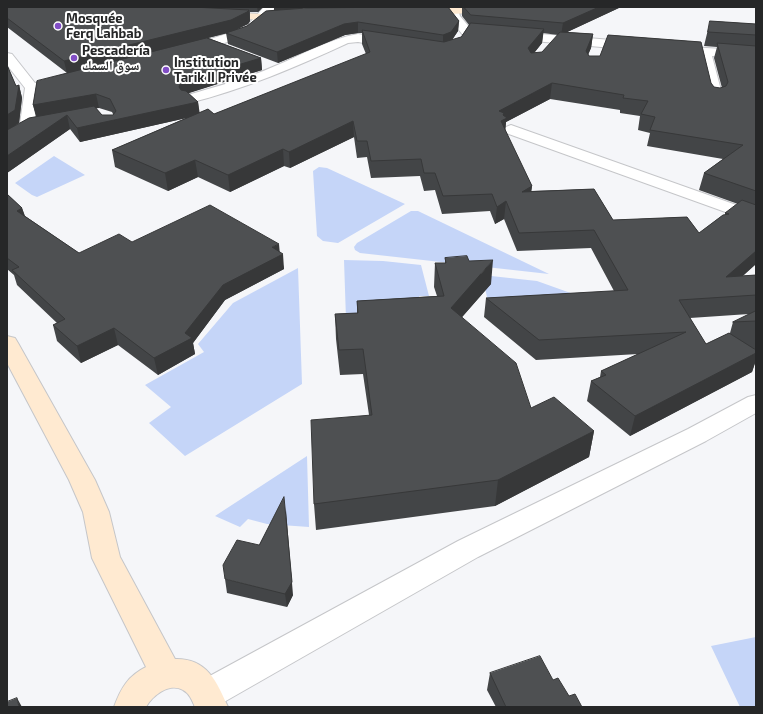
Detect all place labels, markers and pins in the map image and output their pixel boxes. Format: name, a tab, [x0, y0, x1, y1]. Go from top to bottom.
place label: Mosquée Ferq Lahbab	[66, 11, 141, 42]
marker: Mosquée Ferq Lahbab	[53, 21, 63, 31]
place label: Pescadería سوق السمك	[82, 43, 150, 74]
marker: Pescadería سوق السمك	[69, 53, 79, 63]
place label: Institution Tarik II Privée	[174, 55, 257, 86]
marker: Institution Tarik II Privée	[161, 65, 171, 75]

